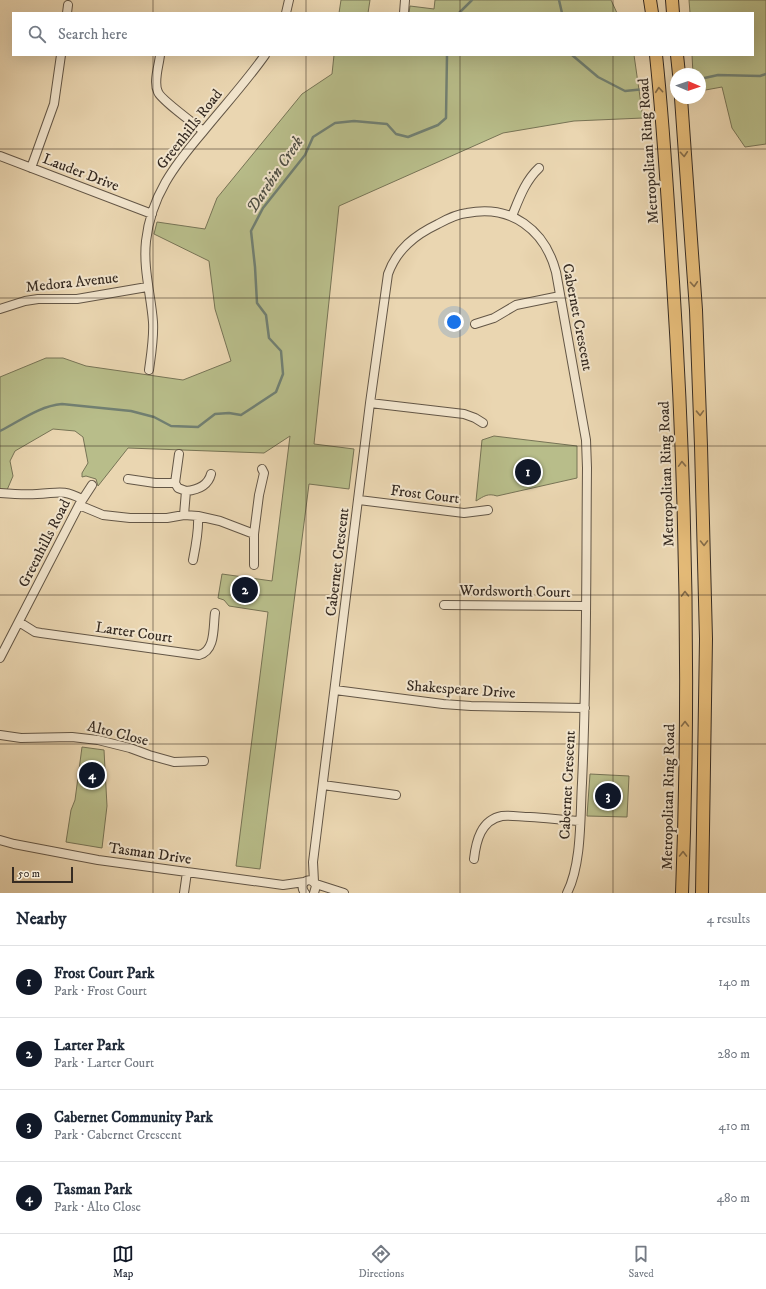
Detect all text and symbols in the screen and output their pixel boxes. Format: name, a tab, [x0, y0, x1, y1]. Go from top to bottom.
search box	[12, 12, 754, 56]
icon: search	[26, 23, 48, 45]
text: Search here	[58, 25, 127, 44]
north arrow	[670, 68, 706, 104]
street label: Metropolitan Ring Road	[634, 77, 663, 224]
street label: Greenhills Road	[152, 85, 227, 173]
one-way arrow	[655, 87, 664, 93]
water label: Darebin Creek	[242, 132, 308, 217]
street label: Lauder Drive	[40, 149, 122, 196]
one-way arrow	[680, 151, 689, 157]
street label: Cabernet Crescent	[558, 262, 597, 373]
street label: Medora Avenue	[25, 268, 119, 297]
one-way arrow	[689, 281, 698, 287]
your location	[444, 312, 464, 332]
street label: Metropolitan Ring Road	[654, 400, 679, 547]
one-way arrow	[696, 410, 704, 416]
pin: 1	[515, 457, 541, 487]
one-way arrow	[677, 461, 686, 467]
street label: Frost Court	[389, 481, 461, 508]
street label: Greenhills Road	[14, 496, 75, 590]
street label: Cabernet Crescent	[321, 507, 354, 617]
one-way arrow	[700, 540, 708, 546]
pin: 2	[232, 575, 258, 605]
street label: Wordsworth Court	[458, 581, 571, 602]
one-way arrow	[681, 591, 689, 597]
street label: Larter Court	[94, 618, 174, 647]
street label: Shakespeare Drive	[406, 676, 516, 703]
street label: Alto Close	[85, 717, 150, 750]
one-way arrow	[681, 721, 689, 727]
street label: Metropolitan Ring Road	[658, 723, 679, 870]
street label: Cabernet Crescent	[555, 730, 580, 840]
pin: 4	[79, 760, 105, 790]
pin: 3	[595, 781, 621, 811]
street label: Tasman Drive	[107, 838, 193, 869]
one-way arrow	[679, 851, 687, 857]
scale bar	[12, 865, 73, 884]
text: 50 m	[18, 867, 40, 881]
text: Nearby	[16, 908, 66, 930]
text: 4 results	[707, 911, 750, 927]
text: Frost Court Park	[54, 964, 155, 983]
text: 1	[27, 974, 31, 990]
text: 140 m	[718, 974, 750, 990]
text: Park · Frost Court	[54, 983, 147, 999]
text: Larter Park	[54, 1036, 125, 1055]
text: 2	[26, 1046, 32, 1062]
text: 280 m	[718, 1046, 750, 1062]
text: Park · Larter Court	[54, 1055, 154, 1071]
text: Cabernet Community Park	[54, 1108, 213, 1127]
text: 3	[27, 1118, 31, 1134]
text: 410 m	[718, 1118, 750, 1134]
text: Park · Cabernet Crescent	[54, 1127, 182, 1143]
text: Tasman Park	[54, 1180, 132, 1199]
text: 4	[25, 1190, 33, 1206]
text: 480 m	[716, 1190, 750, 1206]
text: Park · Alto Close	[54, 1199, 141, 1215]
tab: Map	[112, 1243, 134, 1281]
tab: Directions	[359, 1243, 404, 1281]
tab: Saved	[629, 1243, 654, 1281]

